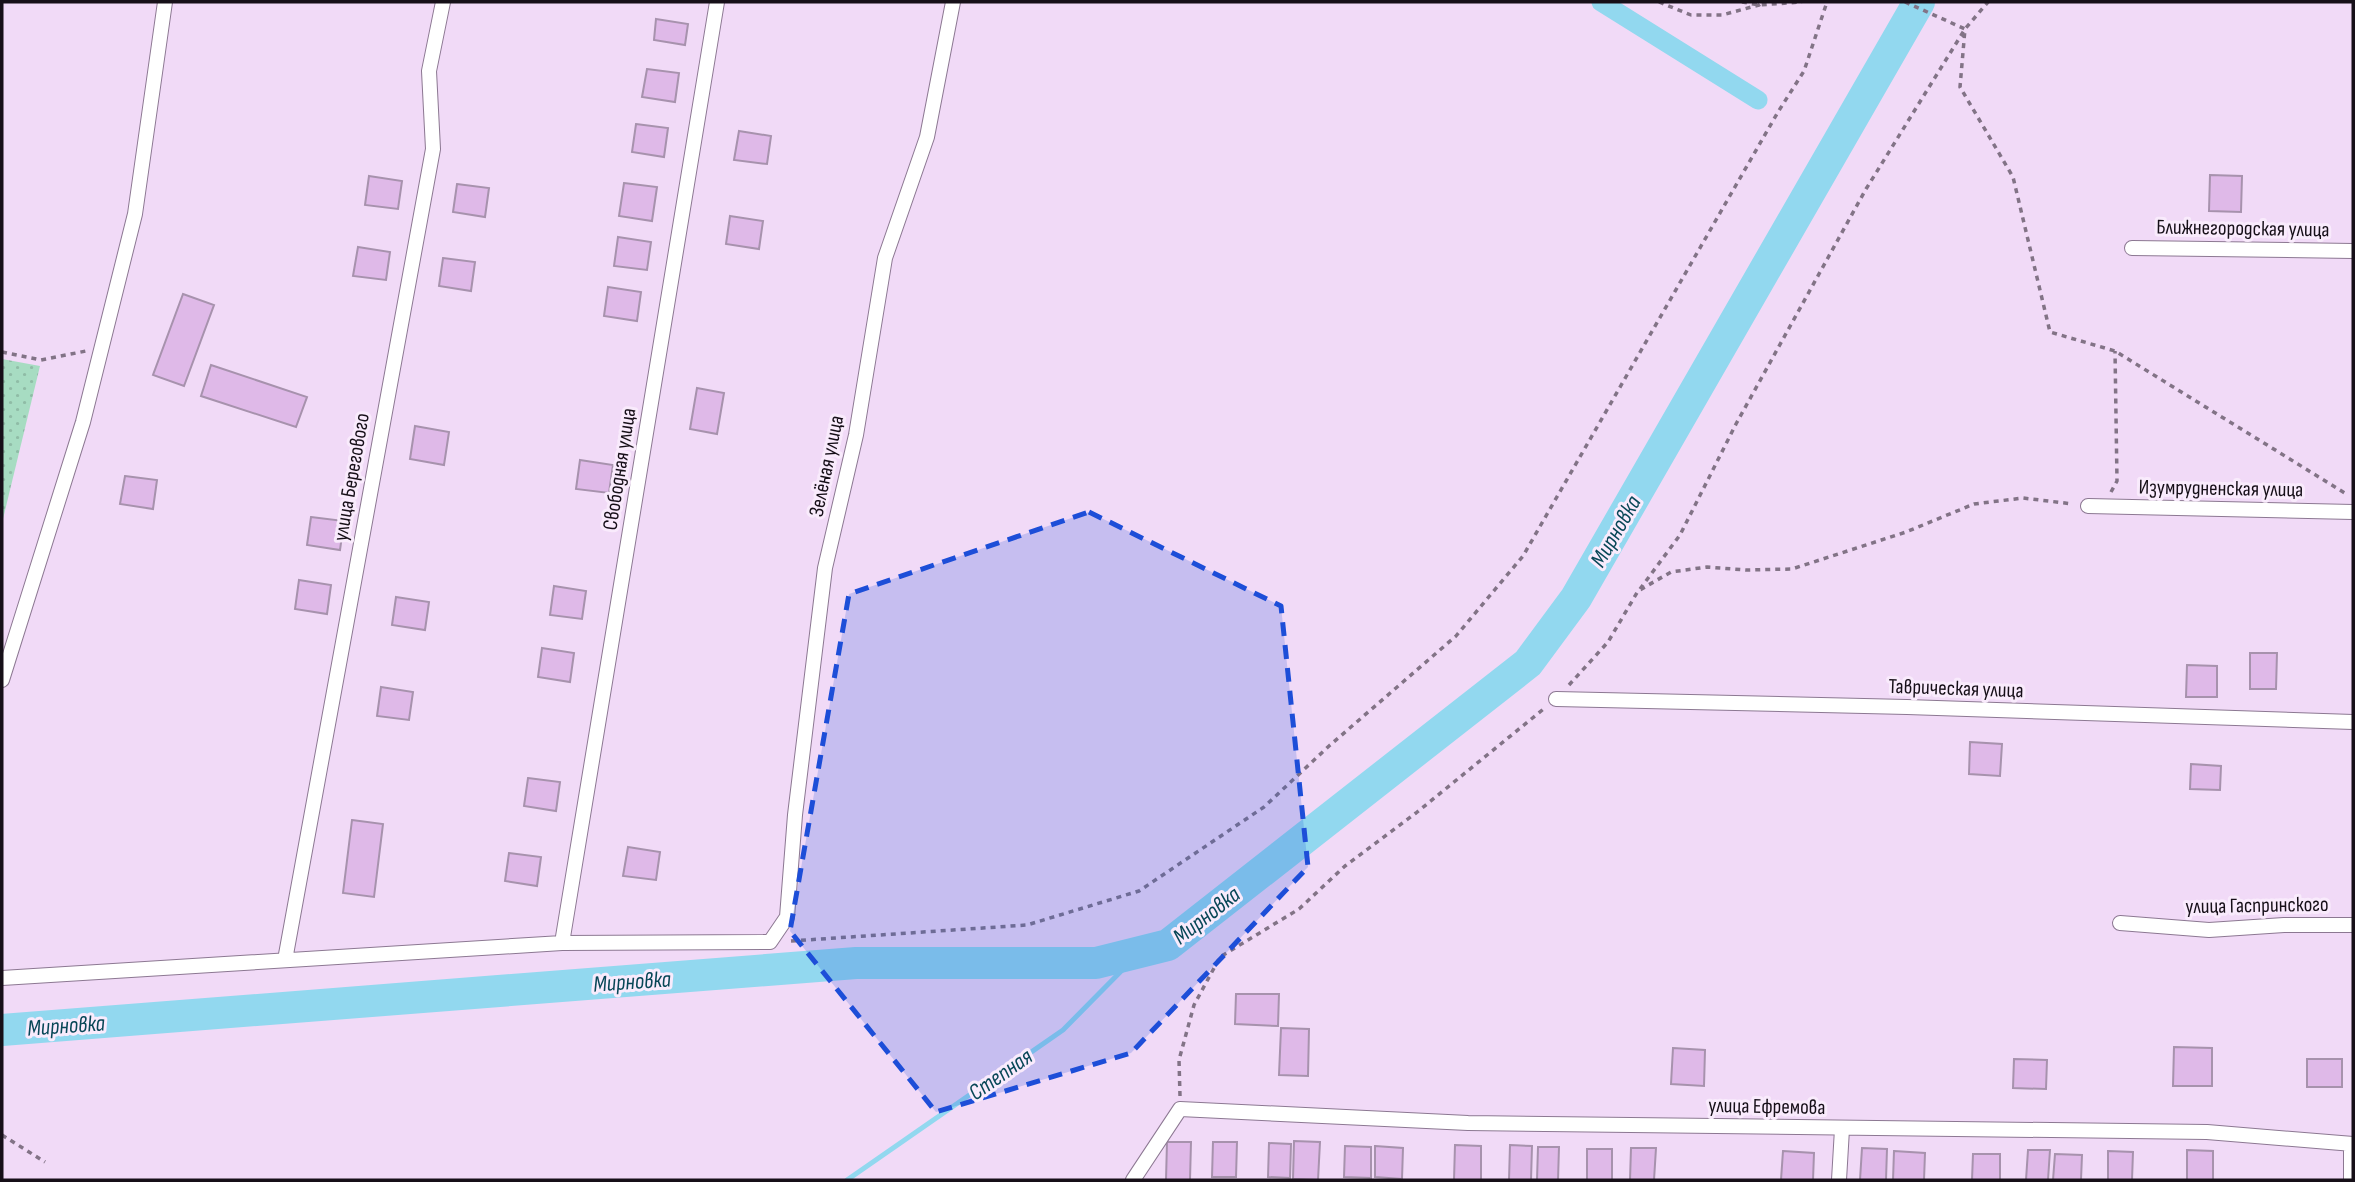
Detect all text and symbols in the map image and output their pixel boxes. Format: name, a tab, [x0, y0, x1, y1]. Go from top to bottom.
street label: Ближнегородская улица	[2156, 214, 2330, 243]
street label: Свободная улица	[598, 406, 641, 532]
street label: улица Берегового	[328, 411, 375, 543]
street label: Зелёная улица	[804, 413, 849, 519]
street label: Изумрудненская улица	[2138, 475, 2304, 502]
water label: Мирновка	[1584, 490, 1648, 572]
street label: Таврическая улица	[1888, 674, 2024, 703]
water label: Мирновка	[1167, 880, 1246, 951]
street label: улица Гаспринского	[2185, 892, 2329, 919]
water label: Мирновка	[592, 965, 673, 999]
water label: Мирновка	[26, 1009, 107, 1043]
water label: Степная	[963, 1043, 1038, 1107]
street label: улица Ефремова	[1708, 1093, 1826, 1120]

